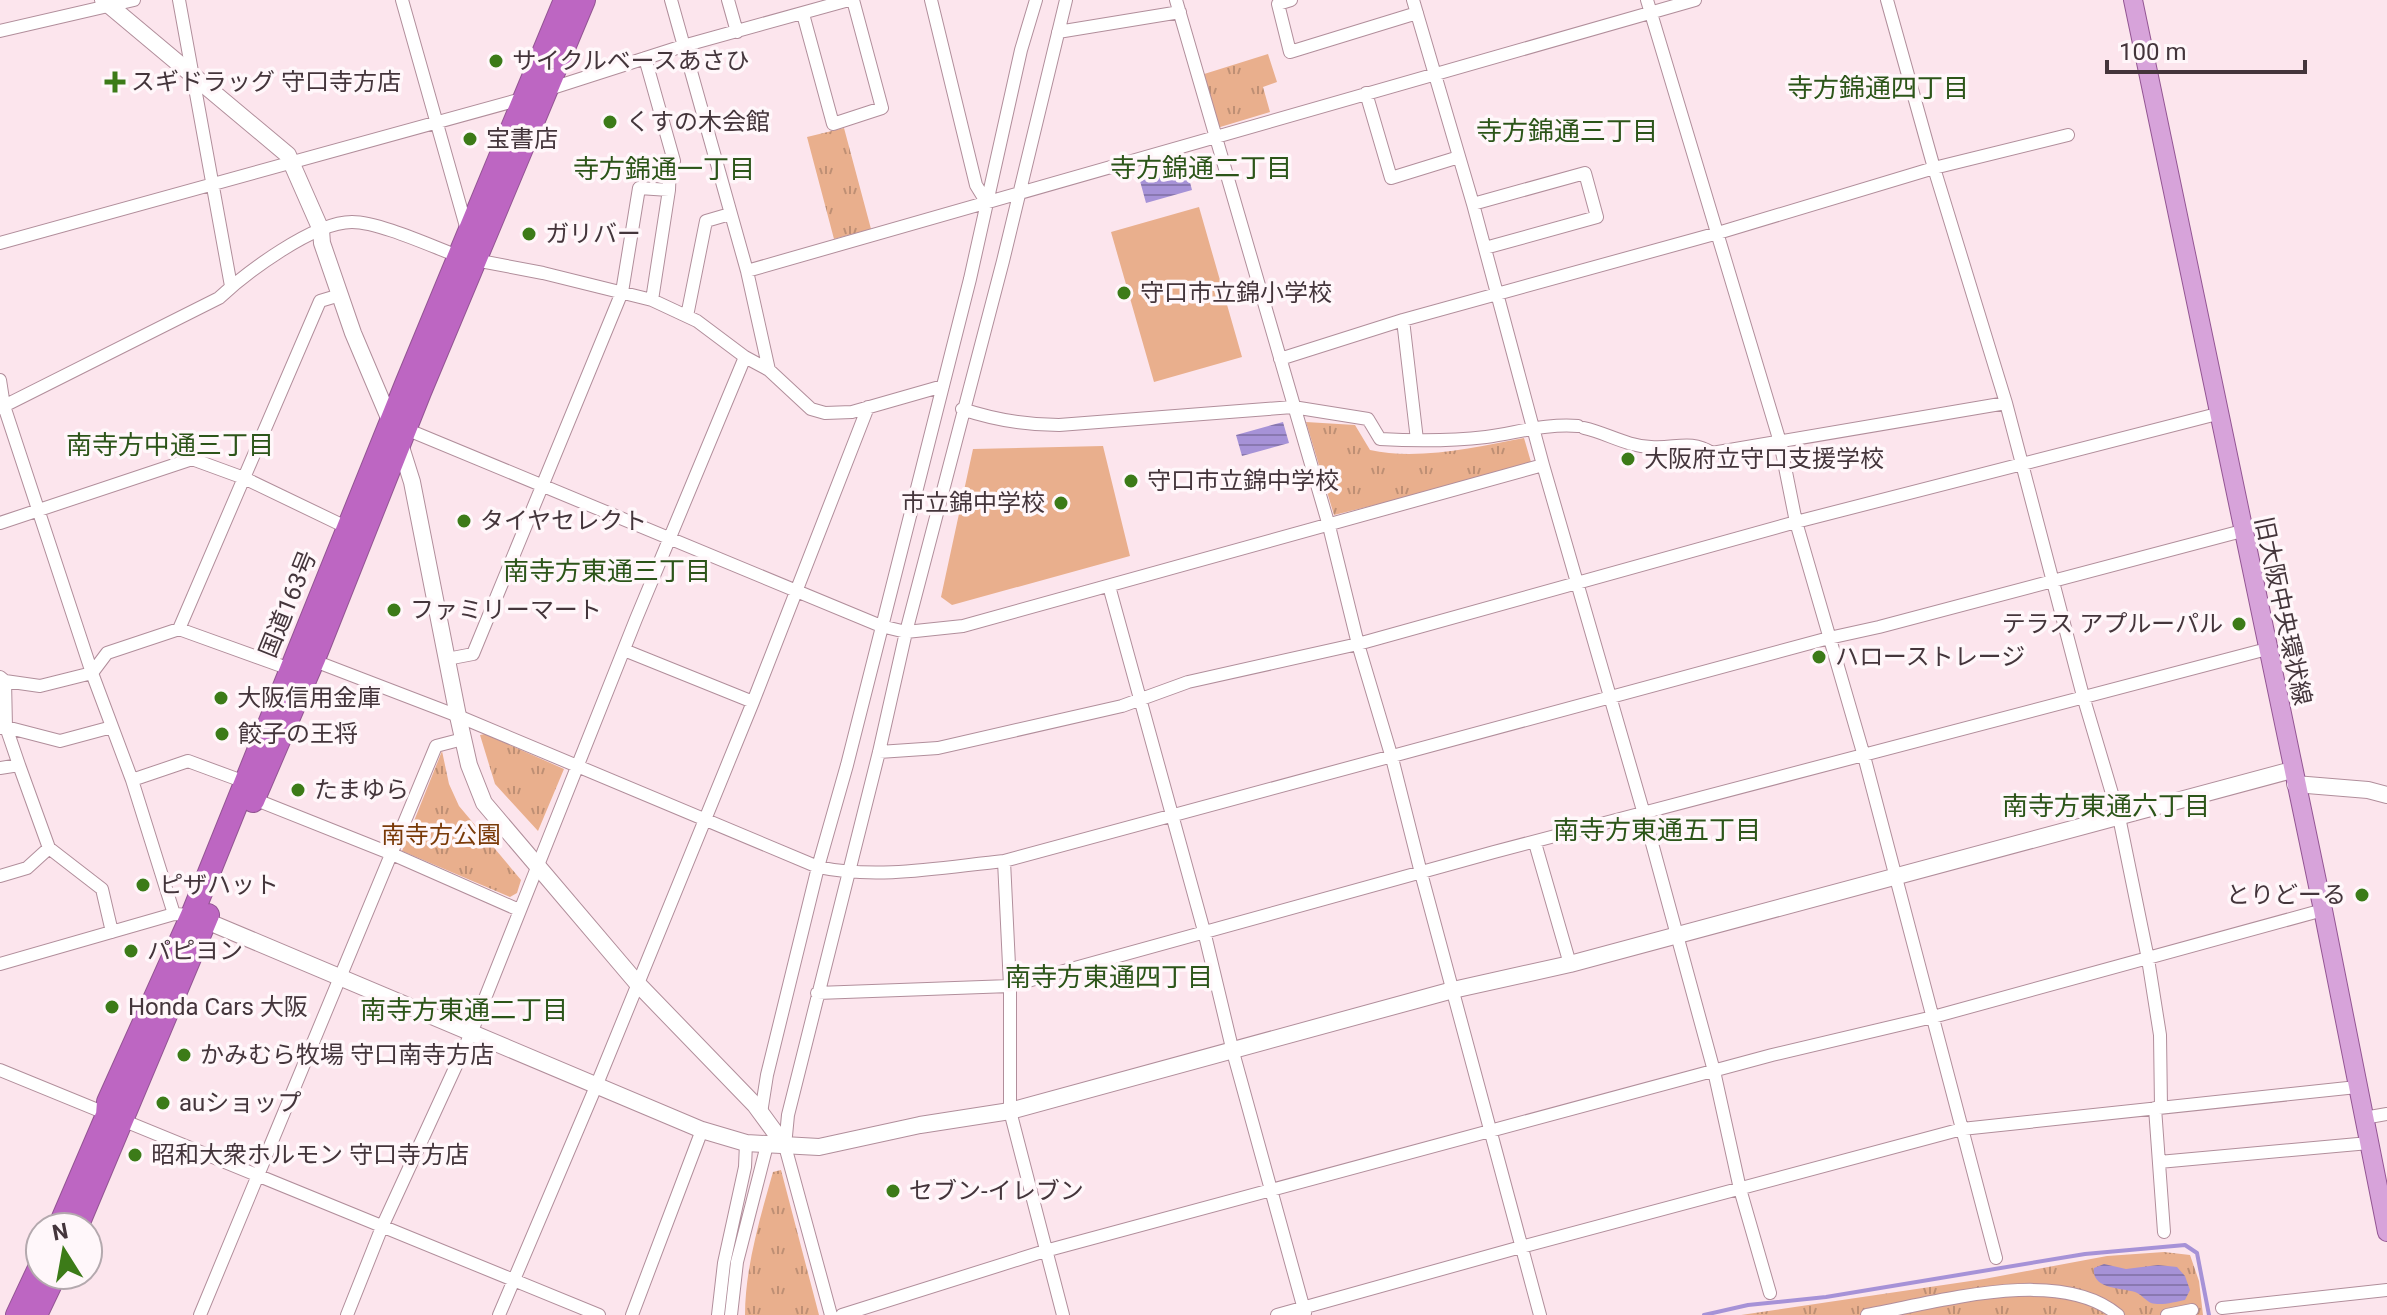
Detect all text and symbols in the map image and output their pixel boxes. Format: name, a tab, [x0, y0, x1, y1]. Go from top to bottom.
scale bar	[2107, 24, 2305, 74]
text: 100 m	[2119, 38, 2186, 66]
place label: サイクルベースあさひ	[512, 47, 750, 75]
marker: サイクルベースあさひ	[487, 52, 505, 70]
place label: スギドラッグ 守口寺方店	[131, 68, 401, 96]
marker: スギドラッグ 守口寺方店	[106, 73, 124, 91]
district label: 寺方錦通四丁目	[1787, 73, 1969, 103]
place label: くすの木会館	[626, 108, 770, 136]
marker: くすの木会館	[601, 113, 619, 131]
district label: 寺方錦通三丁目	[1476, 116, 1658, 146]
place label: 宝書店	[486, 125, 558, 153]
marker: 宝書店	[461, 130, 479, 148]
district label: 寺方錦通二丁目	[1110, 153, 1292, 183]
district label: 寺方錦通一丁目	[573, 154, 755, 184]
place label: ガリバー	[545, 220, 641, 248]
marker: ガリバー	[520, 225, 538, 243]
place label: 守口市立錦小学校	[1140, 279, 1332, 307]
marker: 守口市立錦小学校	[1115, 284, 1133, 302]
district label: 南寺方中通三丁目	[66, 430, 274, 460]
place label: 大阪府立守口支援学校	[1644, 445, 1884, 473]
marker: 大阪府立守口支援学校	[1619, 450, 1637, 468]
place label: 守口市立錦中学校	[1147, 467, 1339, 495]
marker: 守口市立錦中学校	[1122, 472, 1140, 490]
place label: 市立錦中学校	[901, 489, 1045, 517]
marker: 市立錦中学校	[1052, 494, 1070, 512]
place label: タイヤセレクト	[480, 507, 647, 535]
marker: タイヤセレクト	[455, 512, 473, 530]
street label: 旧大阪中央環状線	[2249, 514, 2317, 708]
street label: 国道163号	[254, 547, 322, 661]
district label: 南寺方東通三丁目	[503, 556, 711, 586]
place label: ファミリーマート	[410, 596, 602, 624]
marker: ファミリーマート	[385, 601, 403, 619]
place label: テラス アプルーパル	[2002, 610, 2223, 638]
marker: テラス アプルーパル	[2230, 615, 2248, 633]
place label: ハローストレージ	[1835, 643, 2025, 671]
marker: ハローストレージ	[1810, 648, 1828, 666]
place label: 大阪信用金庫	[237, 684, 381, 712]
marker: 大阪信用金庫	[212, 689, 230, 707]
place label: 餃子の王将	[238, 720, 358, 748]
marker: 餃子の王将	[213, 725, 231, 743]
place label: たまゆら	[314, 776, 409, 804]
marker: たまゆら	[289, 781, 307, 799]
district label: 南寺方東通六丁目	[2002, 791, 2210, 821]
district label: 南寺方東通五丁目	[1553, 815, 1761, 845]
park label: 南寺方公園	[381, 821, 501, 849]
place label: ピザハット	[159, 871, 279, 899]
marker: ピザハット	[134, 876, 152, 894]
place label: とりどーる	[2226, 881, 2346, 909]
marker: とりどーる	[2353, 886, 2371, 904]
place label: パピヨン	[147, 937, 243, 965]
marker: パピヨン	[122, 942, 140, 960]
district label: 南寺方東通四丁目	[1005, 962, 1213, 992]
place label: Honda Cars 大阪	[128, 993, 308, 1021]
district label: 南寺方東通二丁目	[360, 995, 568, 1025]
marker: Honda Cars 大阪	[103, 998, 121, 1016]
place label: かみむら牧場 守口南寺方店	[200, 1041, 494, 1069]
marker: かみむら牧場 守口南寺方店	[175, 1046, 193, 1064]
place label: auショップ	[179, 1089, 301, 1117]
marker: auショップ	[154, 1094, 172, 1112]
place label: 昭和大衆ホルモン 守口寺方店	[151, 1141, 469, 1169]
marker: 昭和大衆ホルモン 守口寺方店	[126, 1146, 144, 1164]
place label: セブン-イレブン	[909, 1177, 1084, 1205]
marker: セブン-イレブン	[884, 1182, 902, 1200]
north arrow	[24, 1211, 104, 1291]
text: N	[50, 1218, 70, 1246]

